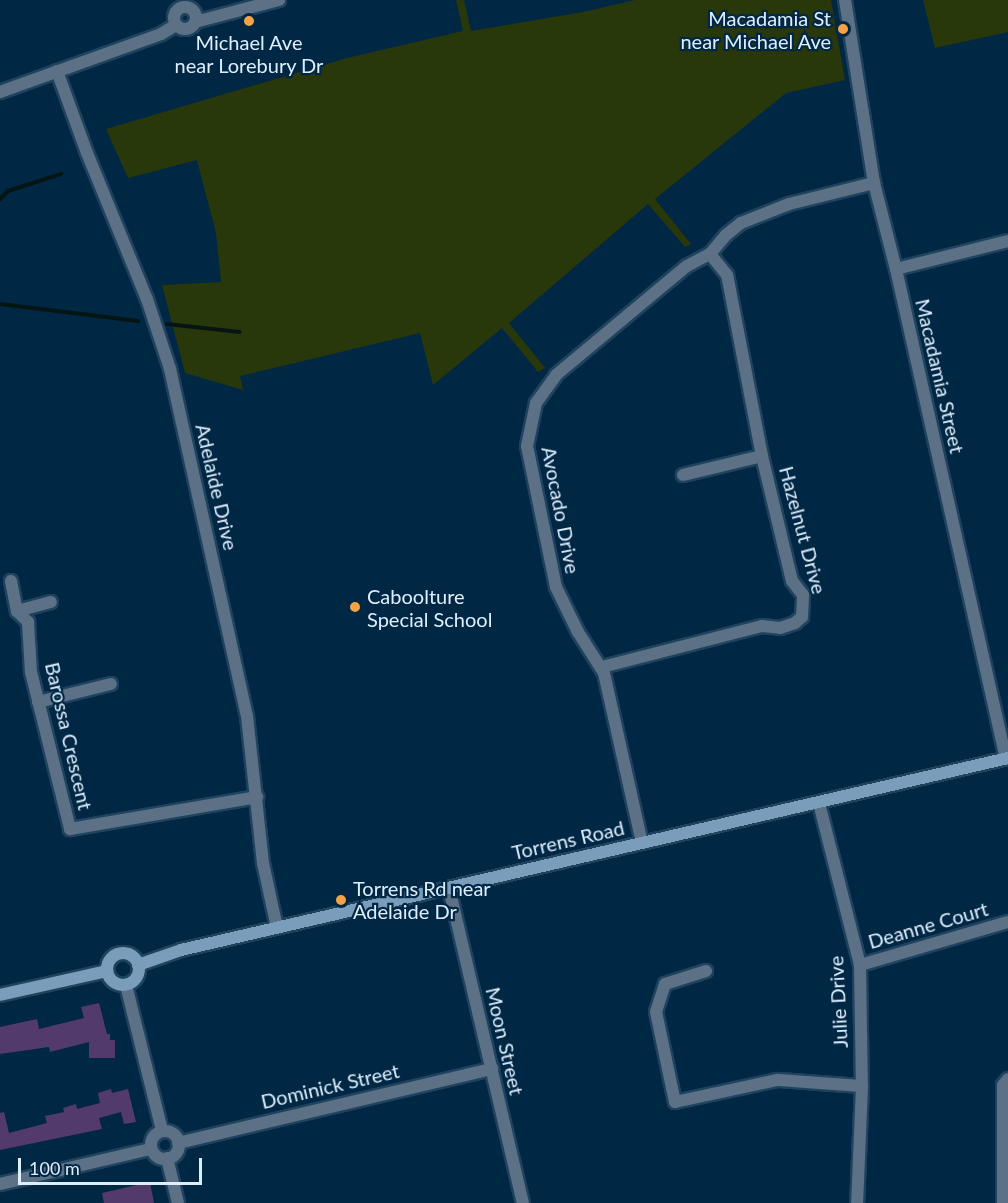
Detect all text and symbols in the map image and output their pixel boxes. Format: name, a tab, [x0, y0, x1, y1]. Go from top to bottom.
place label: Macadamia St near Michael Ave	[679, 6, 831, 53]
marker: Michael Ave near Lorebury Dr	[242, 14, 256, 28]
marker: Macadamia St near Michael Ave	[836, 22, 850, 36]
place label: Michael Ave near Lorebury Dr	[174, 30, 324, 77]
street label: Macadamia Street	[911, 296, 969, 456]
street label: Adelaide Drive	[191, 421, 243, 553]
street label: Avocado Drive	[537, 444, 585, 576]
street label: Hazelnut Drive	[774, 463, 832, 597]
place label: Caboolture Special School	[367, 584, 492, 631]
marker: Caboolture Special School	[348, 600, 362, 614]
street label: Barossa Crescent	[40, 660, 98, 812]
street label: Torrens Road	[509, 815, 627, 865]
place label: Torrens Rd near Adelaide Dr	[353, 876, 491, 923]
marker: Torrens Rd near Adelaide Dr	[334, 893, 348, 907]
street label: Deanne Court	[865, 896, 991, 954]
street label: Julie Drive	[824, 955, 852, 1049]
street label: Moon Street	[481, 985, 529, 1097]
street label: Dominick Street	[259, 1058, 401, 1114]
scale bar	[21, 1146, 206, 1184]
text: 100 m	[29, 1157, 80, 1179]

